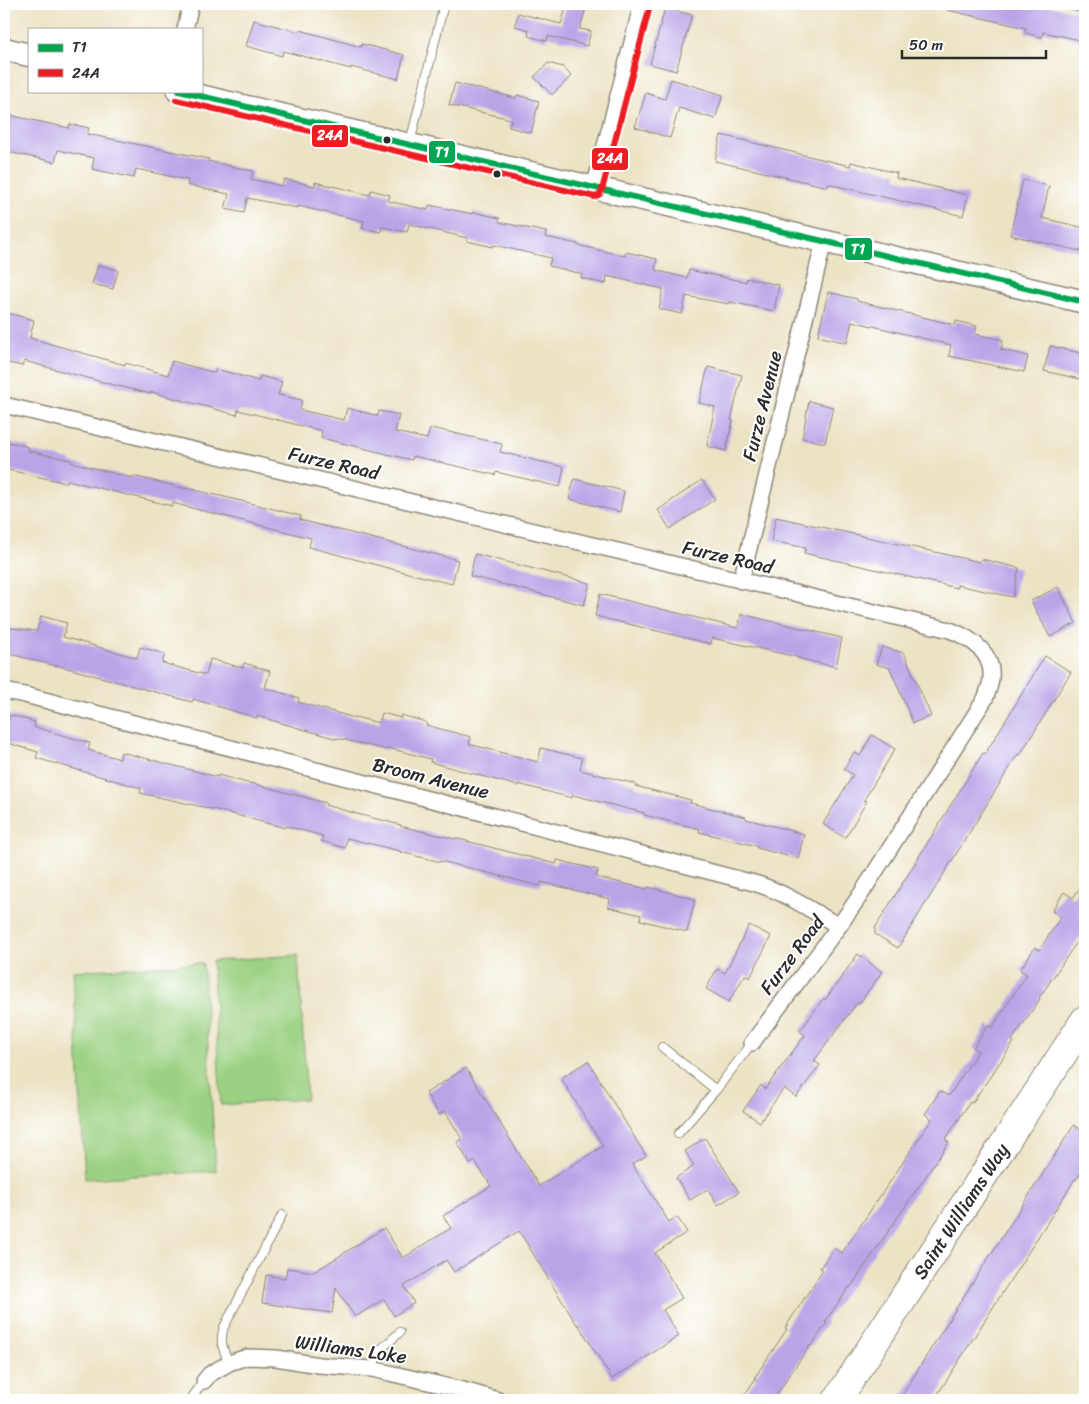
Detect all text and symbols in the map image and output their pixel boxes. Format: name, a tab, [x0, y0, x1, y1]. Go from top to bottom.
legend	[28, 28, 202, 92]
scale bar	[902, 28, 1045, 60]
text: 50 m	[909, 32, 944, 58]
text: T1	[72, 34, 87, 60]
text: 24A	[72, 60, 100, 86]
text: 24A	[316, 123, 343, 148]
line badge: 24A	[311, 124, 349, 148]
unlabelled marker	[382, 135, 392, 145]
line badge: T1	[428, 140, 456, 164]
text: T1	[435, 140, 449, 165]
text: 24A	[596, 146, 623, 171]
line badge: 24A	[591, 147, 629, 171]
unlabelled marker	[492, 169, 502, 179]
line badge: T1	[844, 237, 873, 261]
text: T1	[851, 237, 865, 262]
street label: Furze Avenue	[732, 347, 792, 465]
street label: Furze Road	[285, 437, 385, 490]
street label: Furze Road	[679, 531, 779, 584]
street label: Broom Avenue	[369, 748, 493, 808]
street label: Furze Road	[751, 907, 834, 1002]
street label: Saint Williams Way	[904, 1136, 1017, 1286]
street label: Williams Loke	[293, 1325, 409, 1373]

